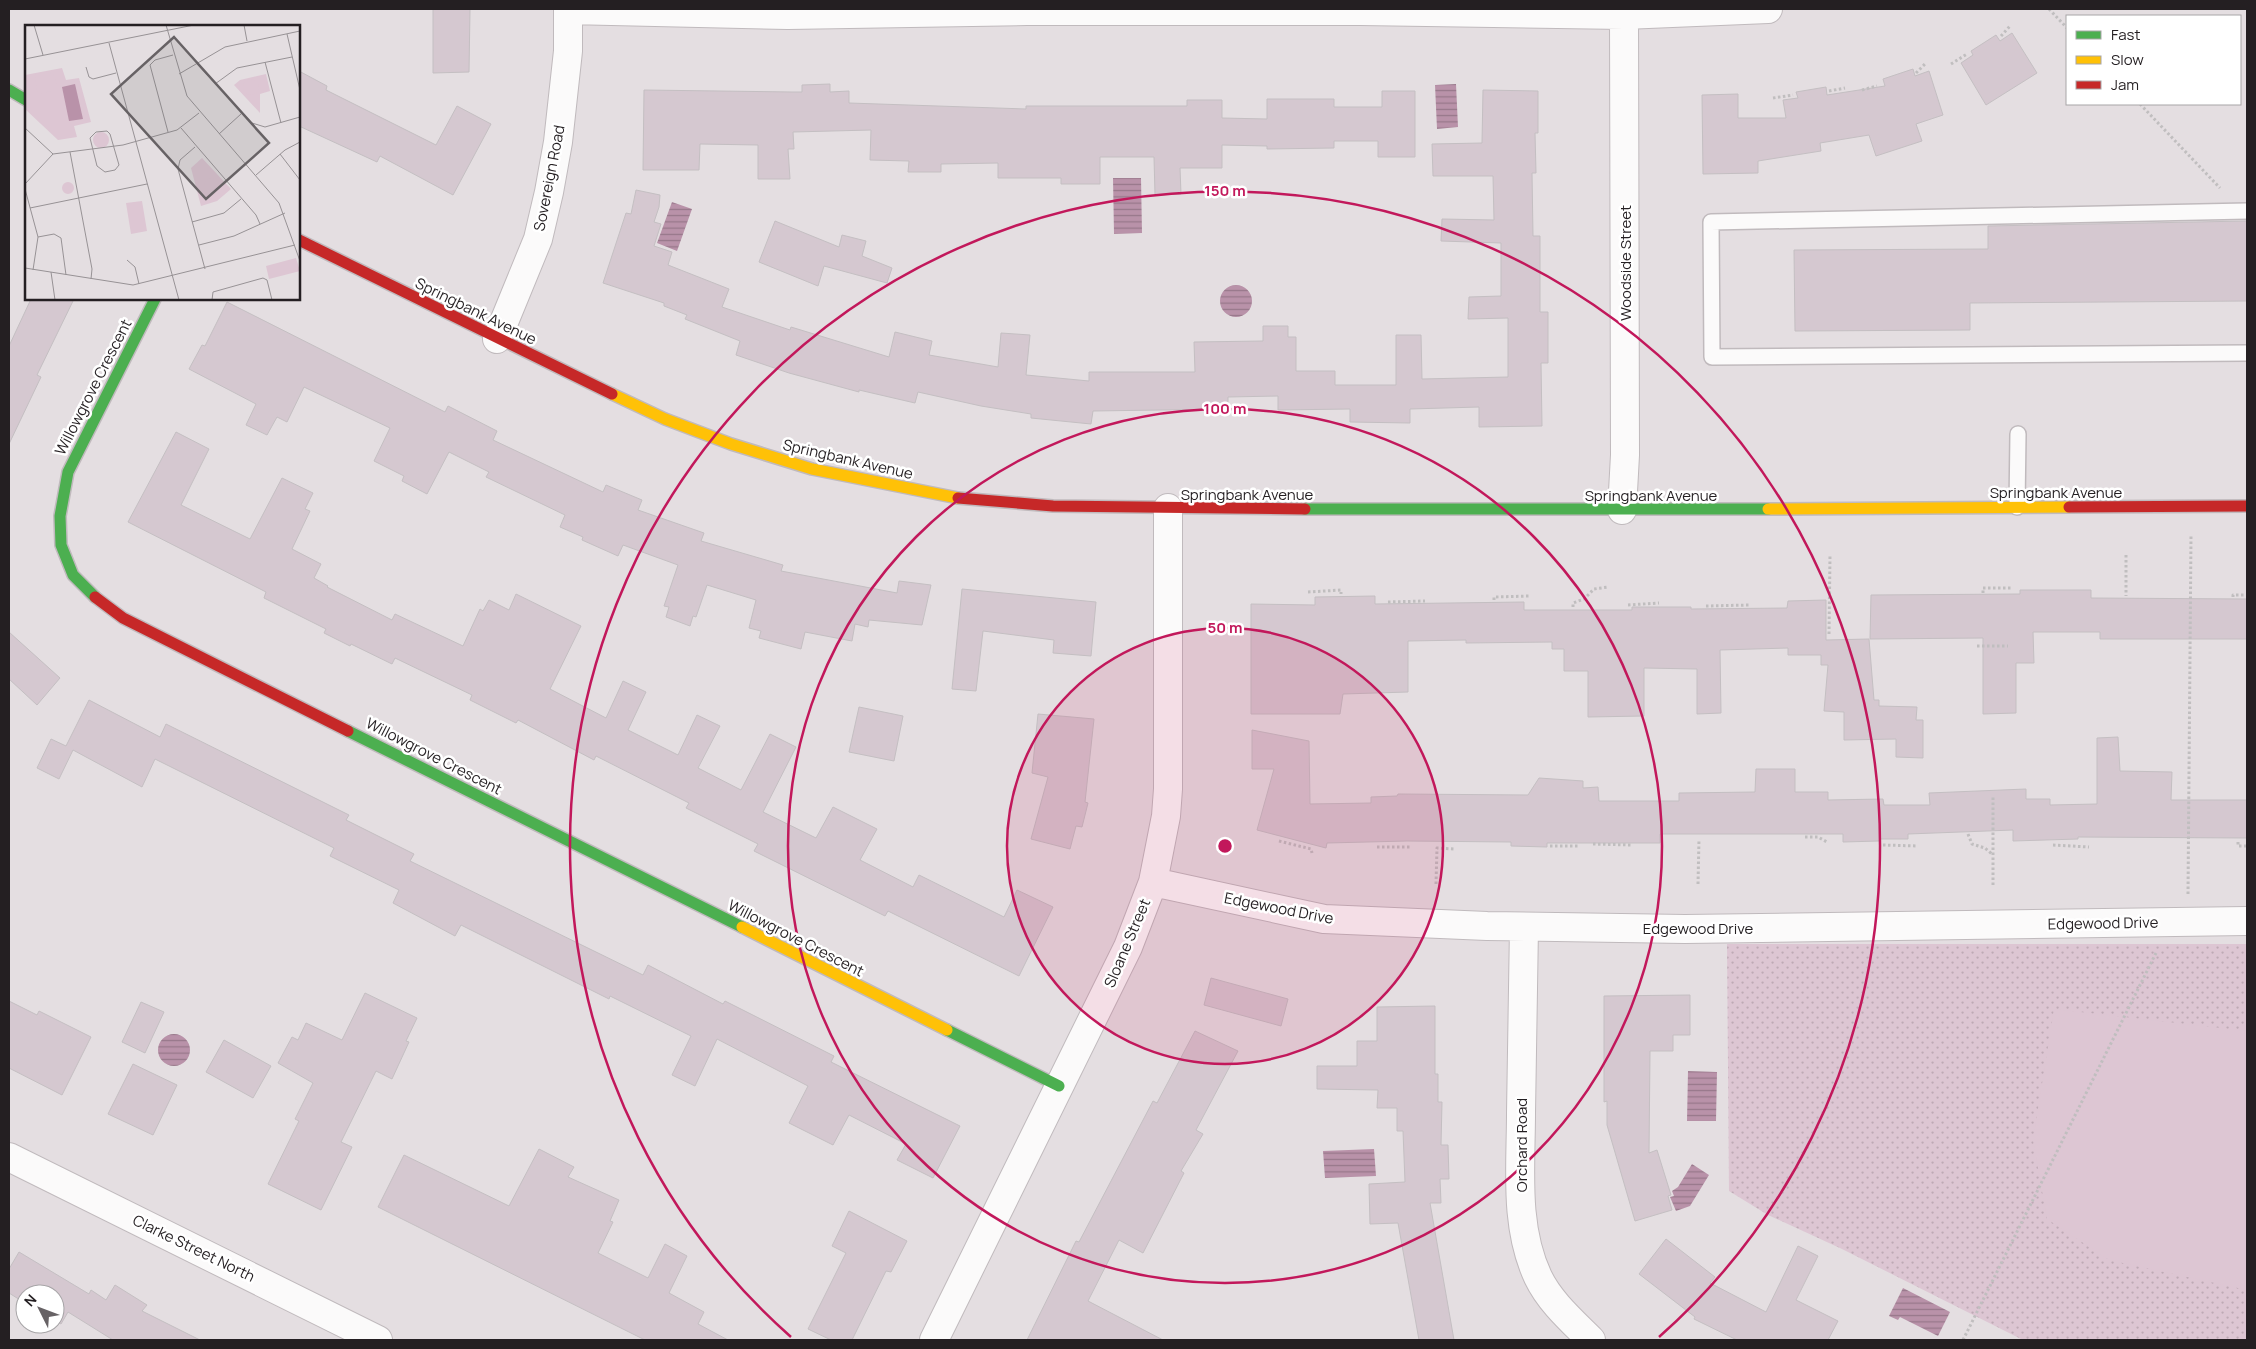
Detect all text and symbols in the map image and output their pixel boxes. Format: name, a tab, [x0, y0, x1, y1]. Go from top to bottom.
legend	[2066, 15, 2241, 105]
text: Fast	[2111, 24, 2140, 45]
inset map	[25, 25, 300, 300]
text: Slow	[2111, 49, 2144, 70]
text: Jam	[2111, 74, 2139, 95]
street label: Sovereign Road	[528, 123, 570, 233]
text: 150 m	[1204, 180, 1246, 201]
street label: Woodside Street	[1615, 205, 1636, 321]
street label: Springbank Avenue	[412, 272, 540, 350]
street label: Willowgrove Crescent	[50, 315, 136, 459]
text: 100 m	[1204, 398, 1246, 419]
street label: Springbank Avenue	[781, 434, 915, 484]
street label: Springbank Avenue	[1990, 482, 2123, 503]
street label: Springbank Avenue	[1181, 484, 1314, 505]
street label: Springbank Avenue	[1585, 485, 1718, 506]
text: 50 m	[1207, 617, 1243, 638]
street label: Willowgrove Crescent	[362, 713, 506, 799]
centre of rings	[1216, 837, 1234, 855]
street label: Edgewood Drive	[1223, 887, 1336, 929]
street label: Willowgrove Crescent	[724, 895, 868, 981]
street label: Sloane Street	[1099, 895, 1155, 991]
street label: Edgewood Drive	[2047, 912, 2159, 934]
street label: Edgewood Drive	[1643, 918, 1754, 939]
street label: Orchard Road	[1511, 1098, 1532, 1192]
street label: Clarke Street North	[129, 1209, 259, 1287]
north arrow	[15, 1284, 65, 1334]
text: N	[20, 1290, 40, 1310]

